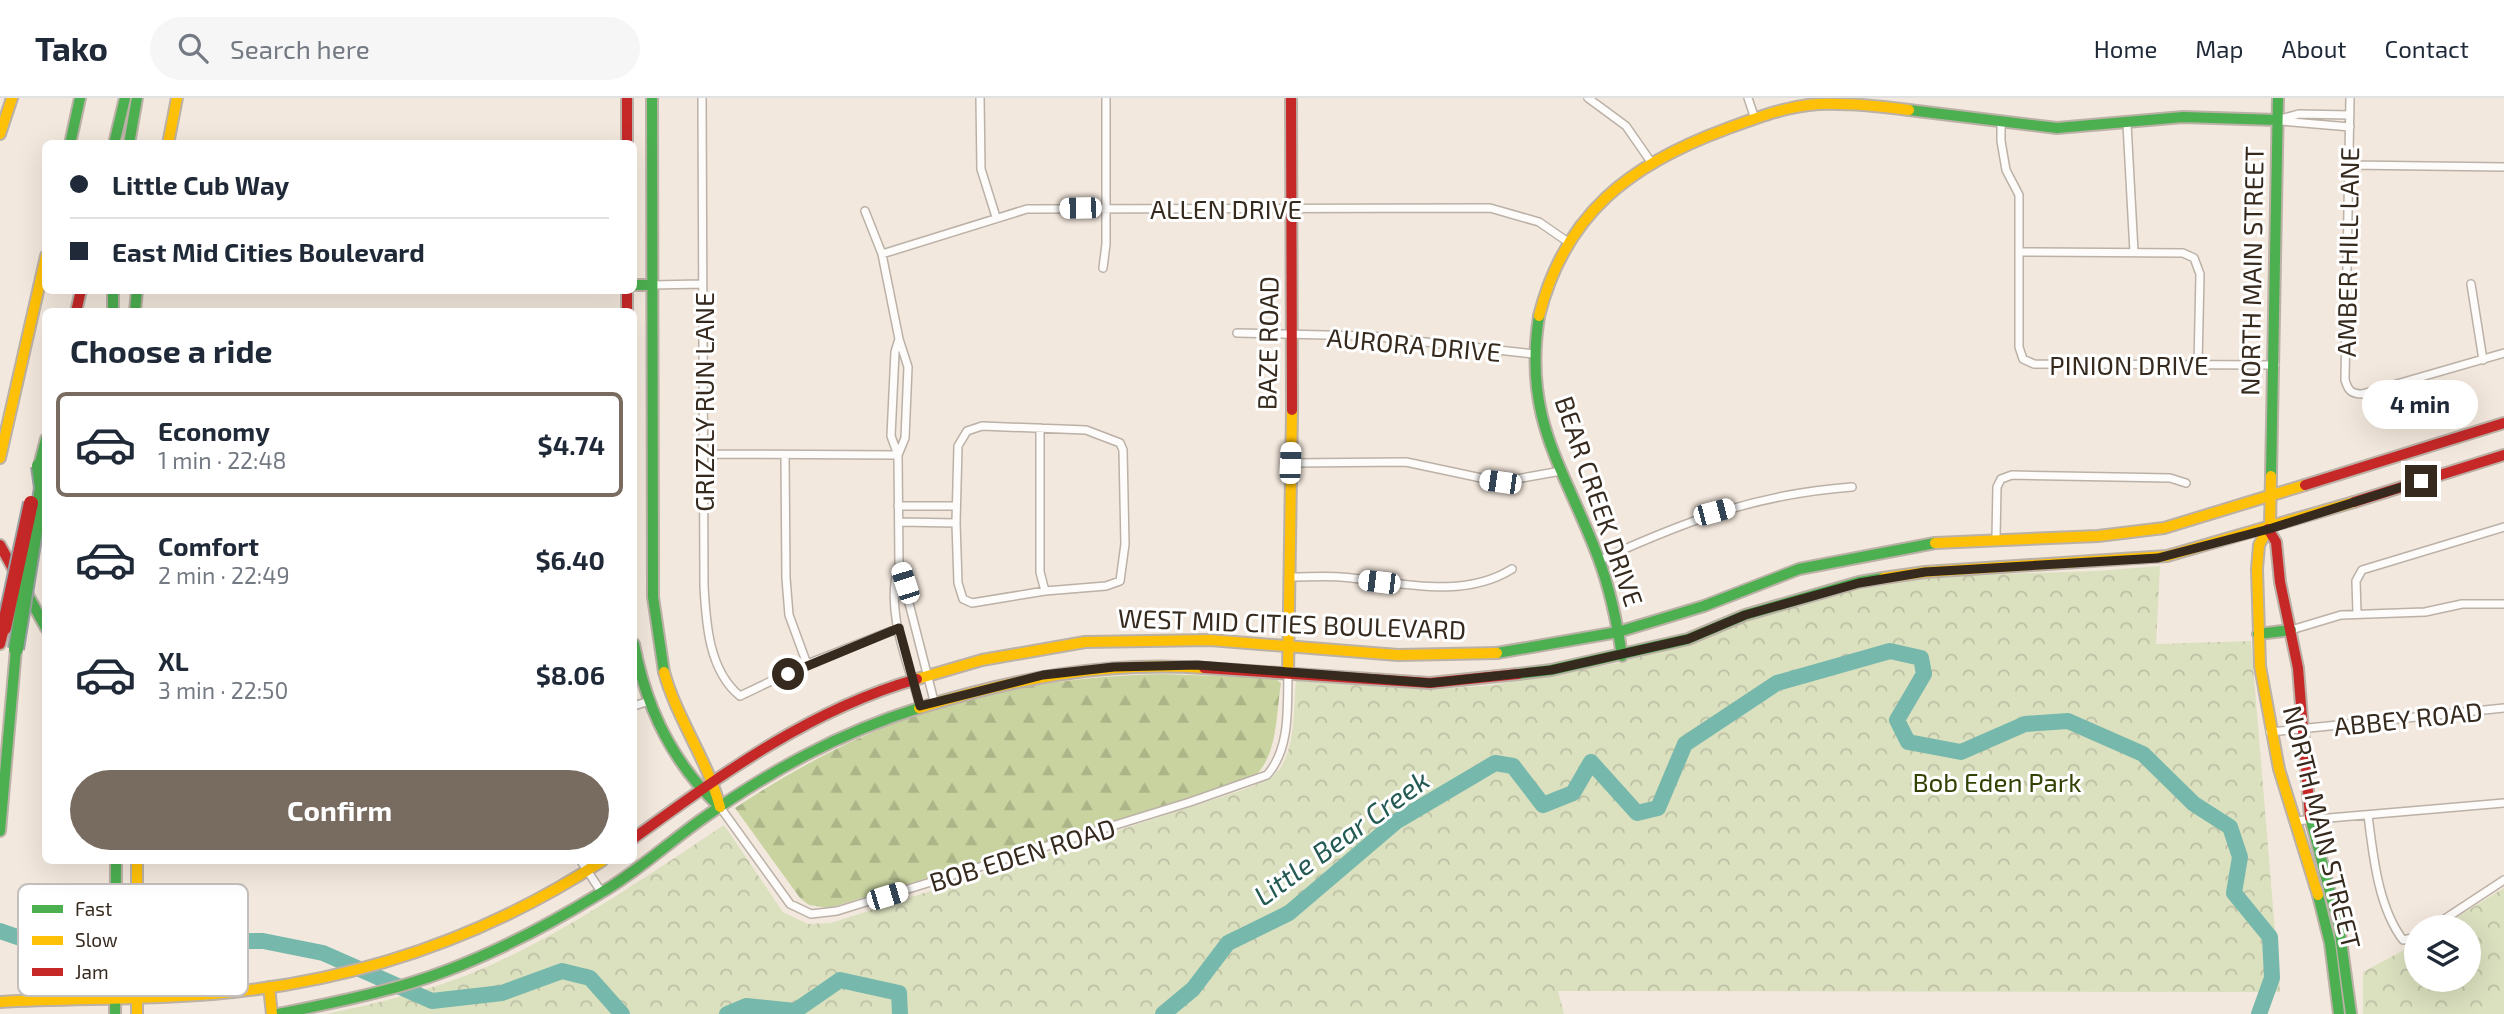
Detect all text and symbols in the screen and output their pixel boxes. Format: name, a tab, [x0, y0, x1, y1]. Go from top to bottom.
search box	[150, 17, 640, 80]
text: Tako	[35, 28, 108, 68]
icon: search	[174, 29, 212, 67]
text: Search here	[230, 33, 370, 64]
text: Home	[2094, 34, 2157, 63]
text: Map	[2195, 34, 2243, 63]
text: About	[2281, 34, 2347, 63]
text: Contact	[2385, 34, 2469, 63]
street label: NORTH MAIN STREET	[2233, 146, 2269, 396]
street label: AMBER HILL LANE	[2330, 147, 2364, 357]
text: Little Cub Way	[112, 169, 289, 200]
street label: ALLEN DRIVE	[1150, 193, 1302, 224]
car	[1059, 197, 1102, 219]
text: East Mid Cities Boulevard	[112, 236, 425, 267]
street label: BAZE ROAD	[1250, 276, 1284, 410]
street label: GRIZZLY RUN LANE	[688, 292, 719, 512]
street label: AURORA DRIVE	[1326, 321, 1502, 367]
text: Choose a ride	[70, 331, 273, 369]
street label: PINION DRIVE	[2049, 349, 2209, 380]
callout: 4 min	[2363, 380, 2479, 428]
text: 4 min	[2390, 390, 2450, 418]
street label: BEAR CREEK DRIVE	[1550, 392, 1650, 610]
icon: car	[74, 413, 137, 476]
text: Economy	[158, 415, 270, 446]
text: $4.74	[538, 429, 605, 460]
car	[1279, 442, 1302, 484]
text: 1 min · 22:48	[158, 446, 287, 474]
route end	[2405, 465, 2437, 497]
car	[1478, 469, 1523, 495]
car	[1691, 496, 1738, 528]
icon: car	[74, 528, 137, 591]
text: Comfort	[158, 530, 259, 561]
text: $6.40	[535, 544, 605, 575]
car	[889, 560, 922, 606]
text: 2 min · 22:49	[158, 561, 290, 589]
car	[1357, 569, 1402, 595]
street label: WEST MID CITIES BOULEVARD	[1117, 601, 1467, 645]
icon: car	[74, 643, 137, 706]
text: XL	[158, 645, 189, 676]
route start	[772, 658, 804, 690]
text: $8.06	[536, 659, 605, 690]
text: 3 min · 22:50	[158, 676, 288, 704]
street label: ABBEY ROAD	[2332, 695, 2484, 741]
street label: NORTH MAIN STREET	[2278, 702, 2368, 952]
water label: Little Bear Creek	[1247, 762, 1435, 912]
park label: Bob Eden Park	[1912, 766, 2082, 797]
button: Confirm	[70, 770, 609, 850]
street label: BOB EDEN ROAD	[925, 811, 1119, 897]
car	[864, 880, 911, 912]
legend	[18, 884, 248, 996]
text: Fast	[75, 897, 112, 920]
map controls	[2404, 915, 2481, 992]
button: layers	[2404, 915, 2481, 992]
text: Slow	[75, 928, 118, 951]
text: Jam	[75, 960, 109, 983]

